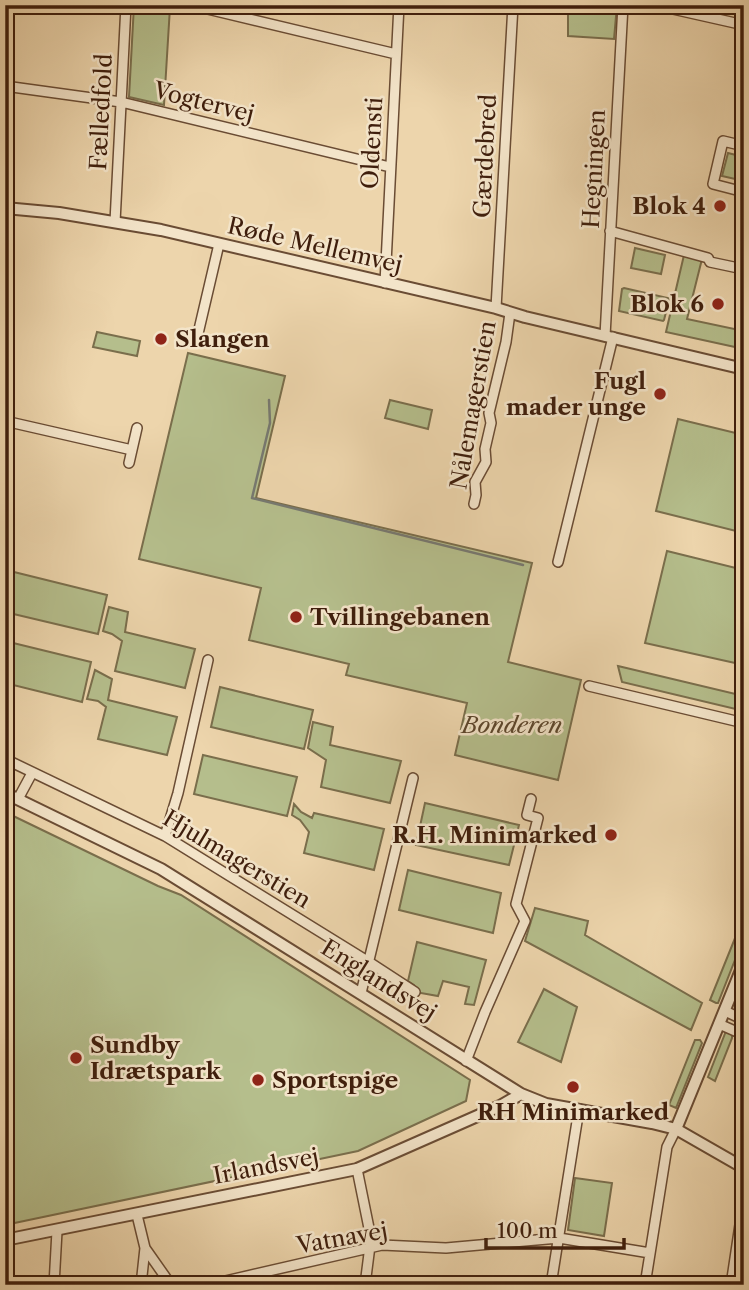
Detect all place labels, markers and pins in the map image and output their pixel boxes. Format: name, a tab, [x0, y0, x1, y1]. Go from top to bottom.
place label: Blok 4	[632, 192, 706, 220]
marker: Blok 4	[712, 198, 728, 214]
place label: Blok 6	[630, 290, 704, 318]
marker: Blok 6	[710, 296, 726, 312]
place label: Slangen	[175, 325, 270, 353]
marker: Slangen	[153, 331, 169, 347]
place label: Fugl mader unge	[506, 367, 646, 421]
marker: Fugl mader unge	[652, 386, 668, 402]
place label: Tvillingebanen	[310, 603, 490, 631]
marker: Tvillingebanen	[288, 609, 304, 625]
place label: R.H. Minimarked	[392, 821, 598, 849]
marker: R.H. Minimarked	[603, 827, 619, 843]
place label: Sundby Idrætspark	[90, 1031, 222, 1085]
marker: Sundby Idrætspark	[68, 1050, 84, 1066]
place label: Sportspige	[272, 1066, 399, 1094]
marker: Sportspige	[250, 1072, 266, 1088]
marker: RH Minimarked	[565, 1079, 581, 1095]
place label: RH Minimarked	[477, 1098, 670, 1126]

